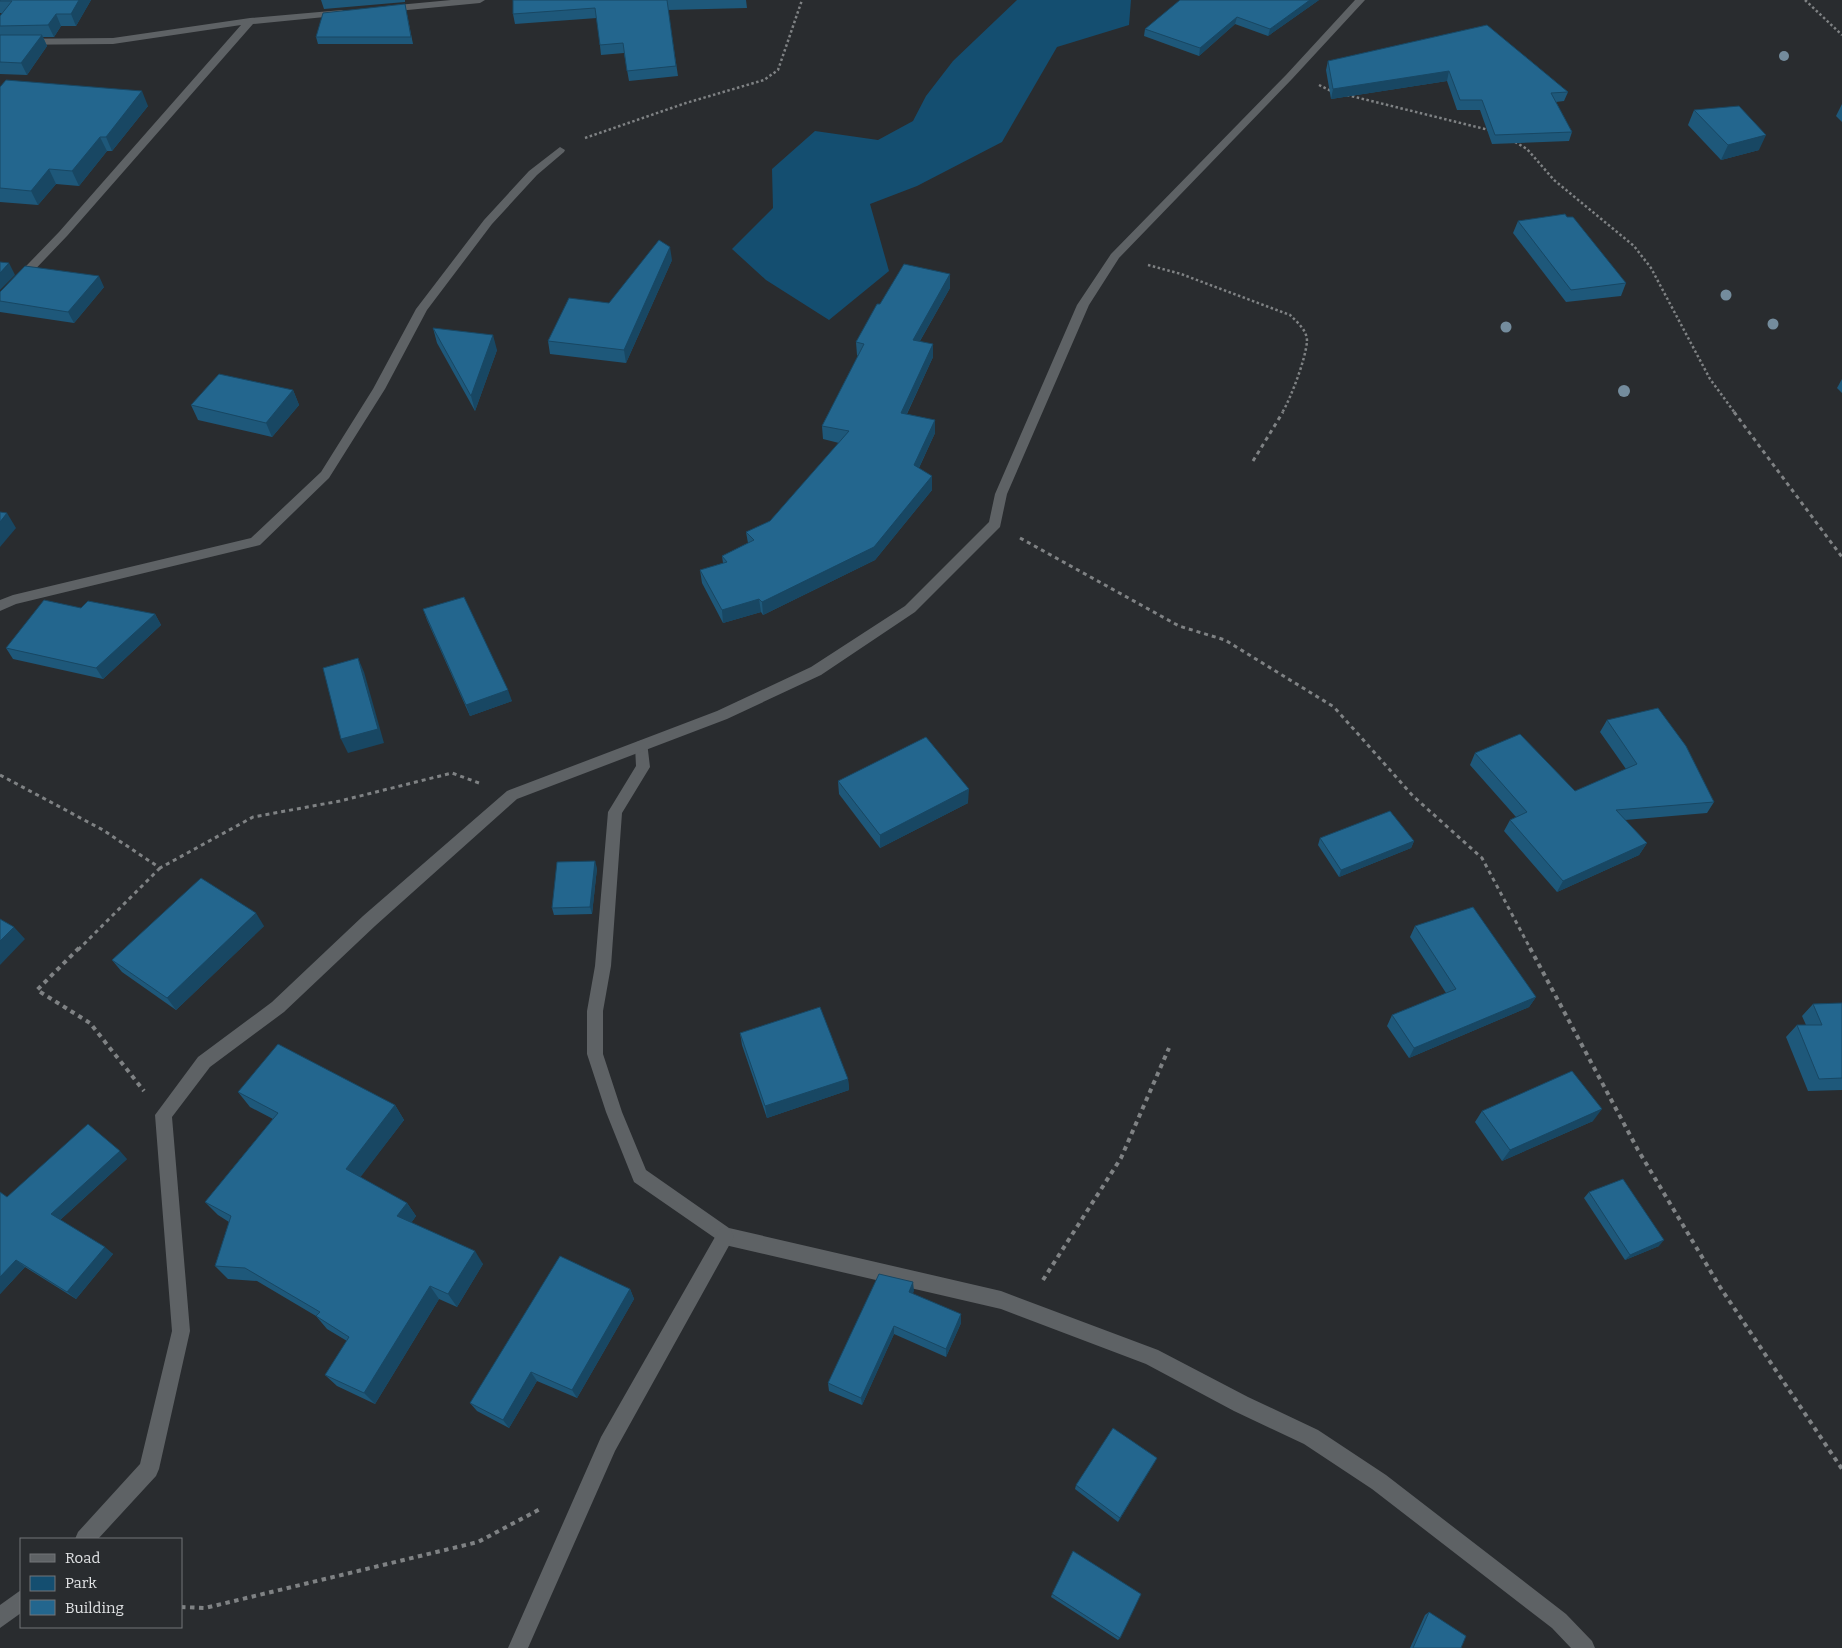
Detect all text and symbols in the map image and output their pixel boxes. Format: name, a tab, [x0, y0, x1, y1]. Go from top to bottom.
legend	[20, 1538, 182, 1628]
text: Road	[65, 1549, 100, 1567]
text: Park	[65, 1574, 97, 1592]
text: Building	[65, 1599, 124, 1617]

